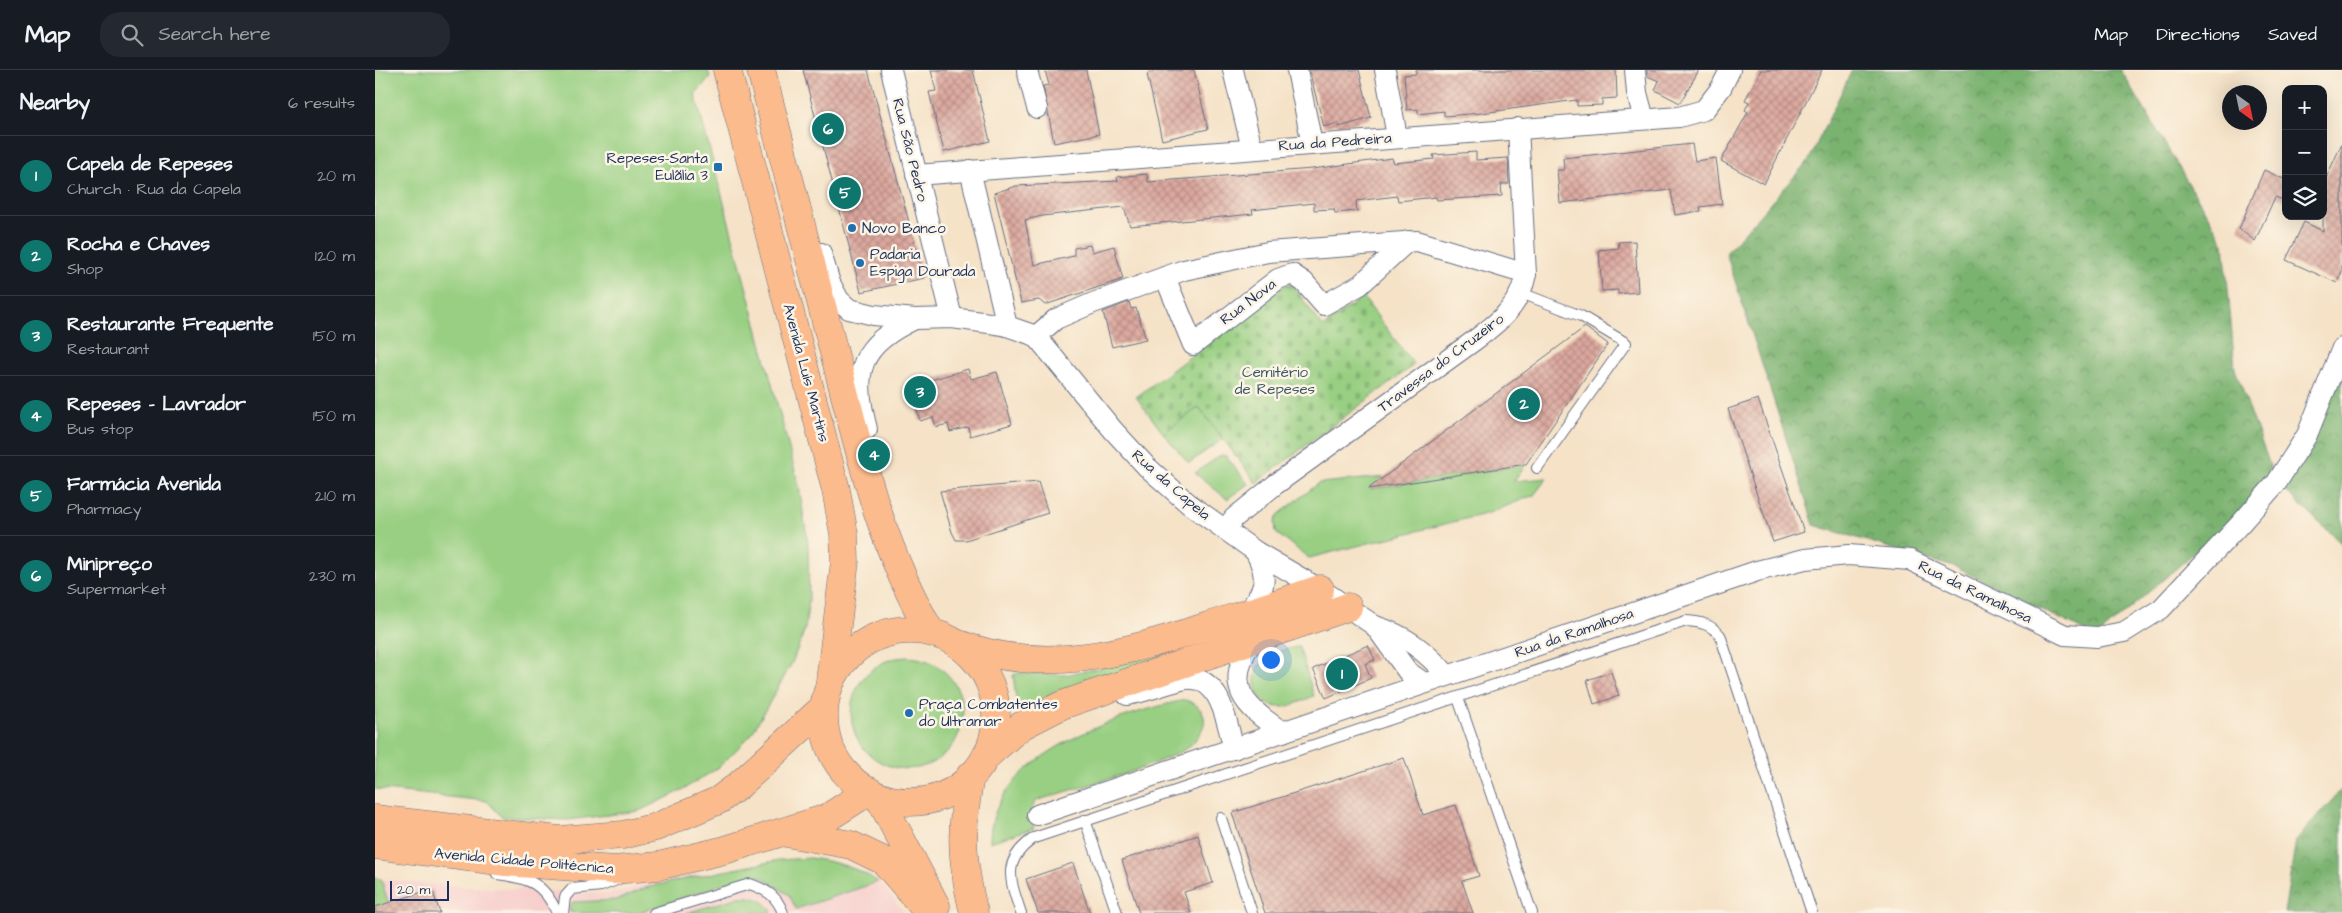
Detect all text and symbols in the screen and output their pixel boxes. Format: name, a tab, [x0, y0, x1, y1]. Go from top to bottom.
search box	[100, 12, 450, 57]
text: Map	[25, 18, 70, 52]
icon: search	[118, 21, 146, 49]
text: Search here	[158, 21, 271, 48]
text: Map	[2094, 22, 2128, 47]
text: Directions	[2156, 22, 2240, 47]
text: Saved	[2268, 22, 2317, 47]
north arrow	[2222, 85, 2267, 130]
map controls	[2282, 85, 2327, 220]
button: +	[2282, 85, 2327, 130]
text: Nearby	[20, 88, 90, 117]
text: 6 results	[288, 92, 355, 114]
street label: Rua São Pedro	[887, 96, 933, 204]
pin: 6	[812, 110, 844, 148]
street label: Rua da Pedreira	[1278, 128, 1393, 156]
button: −	[2282, 130, 2327, 175]
place label: Repeses-Santa Eulãlia 3	[606, 148, 708, 186]
text: Capela de Repeses	[67, 151, 233, 178]
marker: Repeses-Santa Eulãlia 3	[712, 161, 724, 173]
text: 1	[35, 165, 37, 187]
text: 20 m	[317, 165, 355, 187]
pin: 5	[829, 174, 861, 212]
button: layers	[2282, 175, 2327, 220]
text: Church · Rua da Capela	[67, 178, 241, 200]
place label: Novo Banco	[862, 218, 946, 239]
marker: Novo Banco	[846, 222, 858, 234]
text: Rocha e Chaves	[67, 231, 210, 258]
place label: Padaria Espiga Dourada	[870, 244, 976, 283]
text: 2	[31, 245, 41, 267]
text: 120 m	[315, 245, 355, 267]
marker: Padaria Espiga Dourada	[854, 257, 866, 269]
text: Shop	[67, 258, 103, 280]
street label: Rua Nova	[1216, 274, 1281, 330]
street label: Avenida Luís Martins	[777, 302, 835, 445]
street label: Travessa do Cruzeiro	[1374, 308, 1509, 417]
text: Restaurante Frequente	[67, 311, 274, 338]
text: 3	[32, 325, 40, 347]
text: 150 m	[313, 325, 355, 347]
text: Restaurant	[67, 338, 149, 360]
park label: Cemitério de Repeses	[1235, 362, 1316, 400]
pin: 3	[904, 373, 936, 411]
pin: 2	[1508, 385, 1540, 423]
text: Repeses - Lavrador	[67, 391, 246, 418]
text: 4	[31, 405, 41, 427]
text: 150 m	[313, 405, 355, 427]
text: Bus stop	[67, 418, 133, 440]
pin: 4	[858, 436, 890, 474]
street label: Rua da Capela	[1127, 445, 1215, 525]
text: Farmácia Avenida	[67, 471, 221, 498]
text: 5	[30, 485, 42, 507]
text: 210 m	[315, 485, 355, 507]
text: Pharmacy	[67, 498, 142, 520]
text: Minipreço	[67, 551, 152, 578]
street label: Rua da Ramalhosa	[1915, 555, 2036, 629]
text: 6	[31, 565, 41, 587]
text: 230 m	[309, 565, 355, 587]
text: Supermarket	[67, 578, 166, 600]
street label: Rua da Ramalhosa	[1512, 603, 1637, 663]
your location	[1258, 647, 1284, 673]
pin: 1	[1326, 655, 1358, 693]
place label: Praça Combatentes do Ultramar	[919, 694, 1058, 732]
marker: Praça Combatentes do Ultramar	[903, 707, 915, 719]
street label: Avenida Cidade Politécnica	[434, 843, 615, 879]
scale bar	[390, 878, 449, 901]
text: 20 m	[397, 880, 430, 900]

